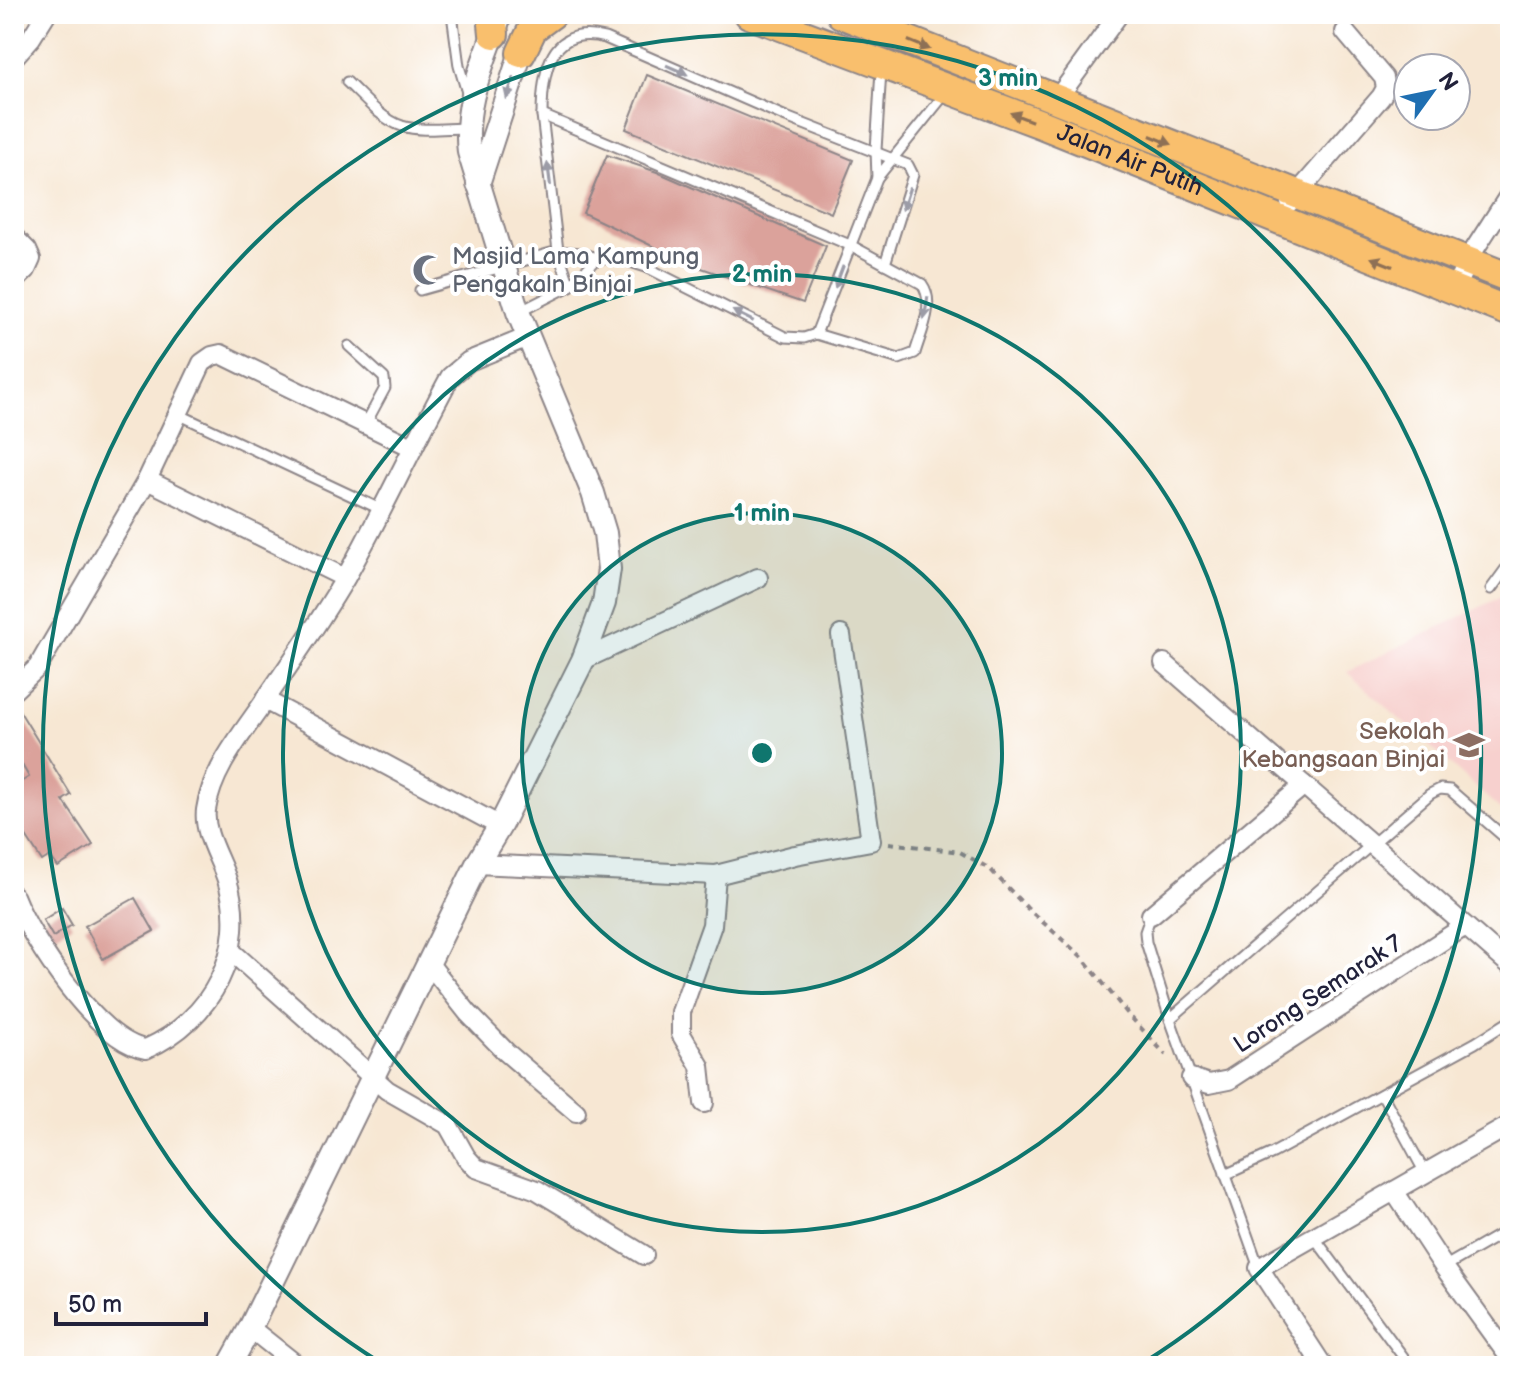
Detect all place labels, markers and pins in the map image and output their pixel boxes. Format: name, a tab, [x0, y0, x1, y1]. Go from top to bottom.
place label: Masjid Lama Kampung Pengakaln Binjai	[452, 242, 699, 299]
mosque icon: Masjid Lama Kampung Pengakaln Binjai	[411, 253, 445, 287]
place label: Sekolah Kebangsaan Binjai	[1242, 717, 1445, 774]
school or university icon: Sekolah Kebangsaan Binjai	[1452, 728, 1486, 762]
centre of rings	[748, 739, 776, 767]

